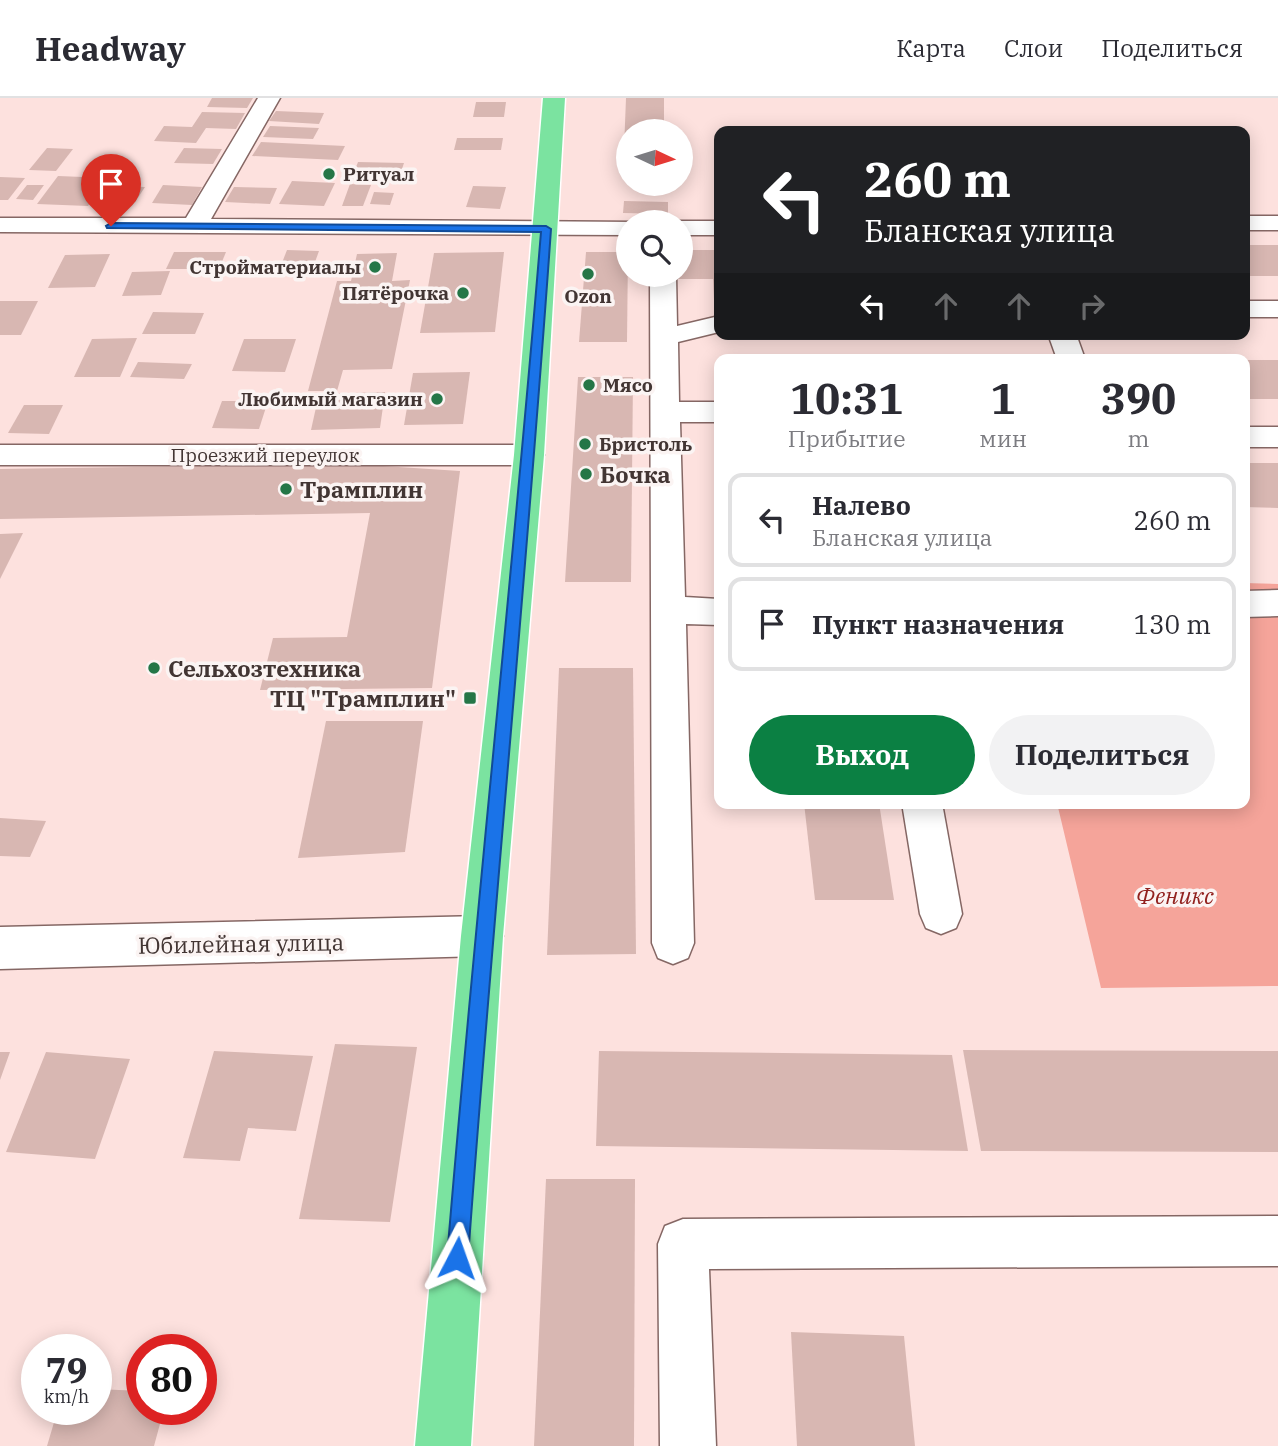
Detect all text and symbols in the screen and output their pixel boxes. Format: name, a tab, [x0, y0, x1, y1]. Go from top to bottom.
text: Headway	[35, 27, 186, 70]
text: Карта	[896, 32, 966, 64]
text: Слои	[1004, 32, 1063, 64]
text: Поделиться	[1101, 32, 1243, 64]
north arrow	[616, 119, 693, 196]
map controls	[616, 119, 693, 287]
text: 260 m	[864, 147, 1011, 210]
pin	[81, 154, 141, 226]
icon: left	[749, 154, 840, 245]
place label: Ритуал	[343, 162, 414, 186]
icon: arrive	[92, 165, 130, 203]
marker: Ритуал	[321, 166, 337, 182]
text: Бланская улица	[864, 209, 1115, 251]
button: search	[616, 210, 693, 287]
place label: Стройматериалы	[189, 255, 361, 279]
marker: Стройматериалы	[367, 259, 383, 275]
marker: Ozon	[580, 266, 596, 282]
place label: Пятёрочка	[342, 281, 449, 305]
place label: Ozon	[564, 284, 612, 308]
marker: Пятёрочка	[455, 285, 471, 301]
icon: left	[854, 287, 892, 325]
icon: ahead	[927, 287, 965, 325]
icon: ahead	[1000, 287, 1038, 325]
icon: right	[1073, 287, 1111, 325]
text: 10:31	[790, 371, 903, 426]
text: 1	[991, 371, 1016, 426]
text: 390	[1101, 371, 1176, 426]
place label: Мясо	[603, 373, 653, 397]
marker: Мясо	[581, 377, 597, 393]
place label: Любимый магазин	[238, 387, 423, 411]
marker: Любимый магазин	[429, 391, 445, 407]
text: Прибытие	[788, 423, 906, 453]
text: мин	[979, 423, 1027, 453]
text: m	[1128, 423, 1149, 453]
place label: Бристоль	[599, 432, 692, 456]
marker: Бристоль	[577, 436, 593, 452]
street label: Проезжий переулок	[170, 443, 360, 467]
place label: Бочка	[600, 459, 671, 489]
marker: Бочка	[578, 466, 594, 482]
place label: Трамплин	[300, 474, 423, 504]
marker: Трамплин	[278, 481, 294, 497]
text: Налево	[812, 488, 911, 522]
icon: left	[753, 501, 791, 539]
text: 260 m	[1133, 503, 1211, 537]
text: Бланская улица	[812, 522, 992, 552]
icon: arrive	[753, 605, 791, 643]
text: Пункт назначения	[812, 607, 1064, 641]
text: 130 m	[1133, 607, 1211, 641]
place label: Сельхозтехника	[168, 653, 361, 683]
marker: Сельхозтехника	[146, 660, 162, 676]
place label: ТЦ "Трамплин"	[270, 683, 456, 713]
marker: ТЦ "Трамплин"	[462, 690, 478, 706]
button: Выход	[749, 715, 975, 795]
button: Поделиться	[989, 715, 1215, 795]
park label: Феникс	[1136, 880, 1214, 910]
street label: Юбилейная улица	[138, 926, 344, 960]
position arrow	[420, 1221, 494, 1295]
speed limit sign: 80	[126, 1334, 217, 1425]
text: 79	[45, 1347, 88, 1393]
text: km/h	[44, 1385, 89, 1408]

